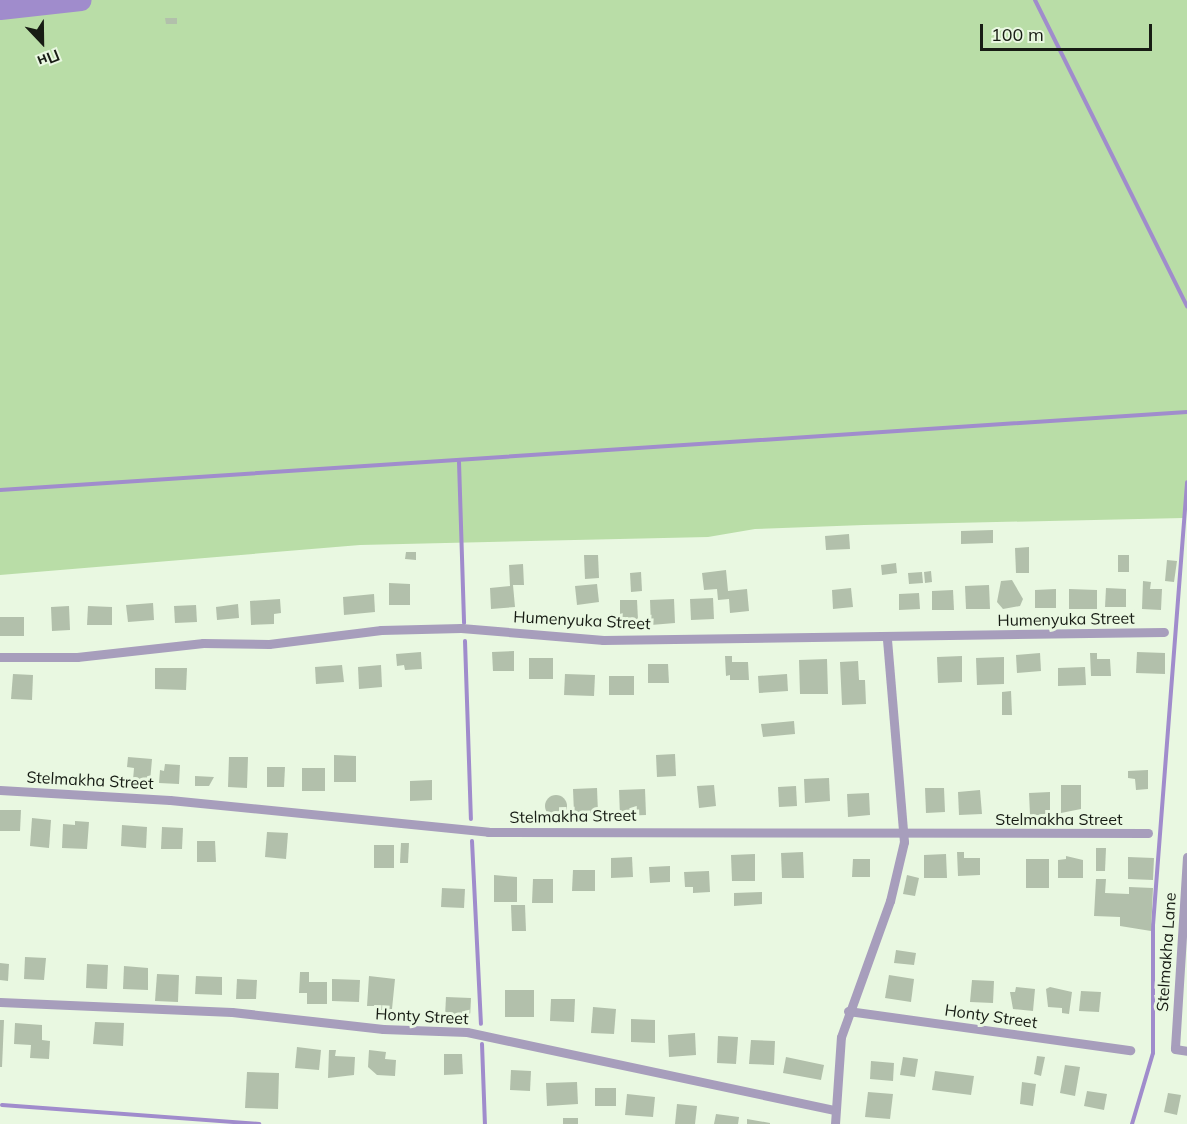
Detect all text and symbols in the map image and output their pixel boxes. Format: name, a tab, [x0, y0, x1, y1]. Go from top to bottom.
north arrow	[12, 12, 72, 72]
scale bar	[983, 12, 1156, 50]
text: 100 m	[991, 23, 1044, 46]
text: Пн	[35, 45, 63, 72]
street label: Humenyuka Street	[513, 607, 651, 633]
street label: Humenyuka Street	[997, 608, 1135, 630]
street label: Stelmakha Street	[26, 767, 154, 793]
street label: Stelmakha Street	[509, 805, 637, 827]
street label: Stelmakha Street	[995, 809, 1123, 829]
street label: Stelmakha Lane	[1152, 892, 1180, 1012]
street label: Honty Street	[943, 1000, 1039, 1032]
street label: Honty Street	[375, 1004, 469, 1028]

